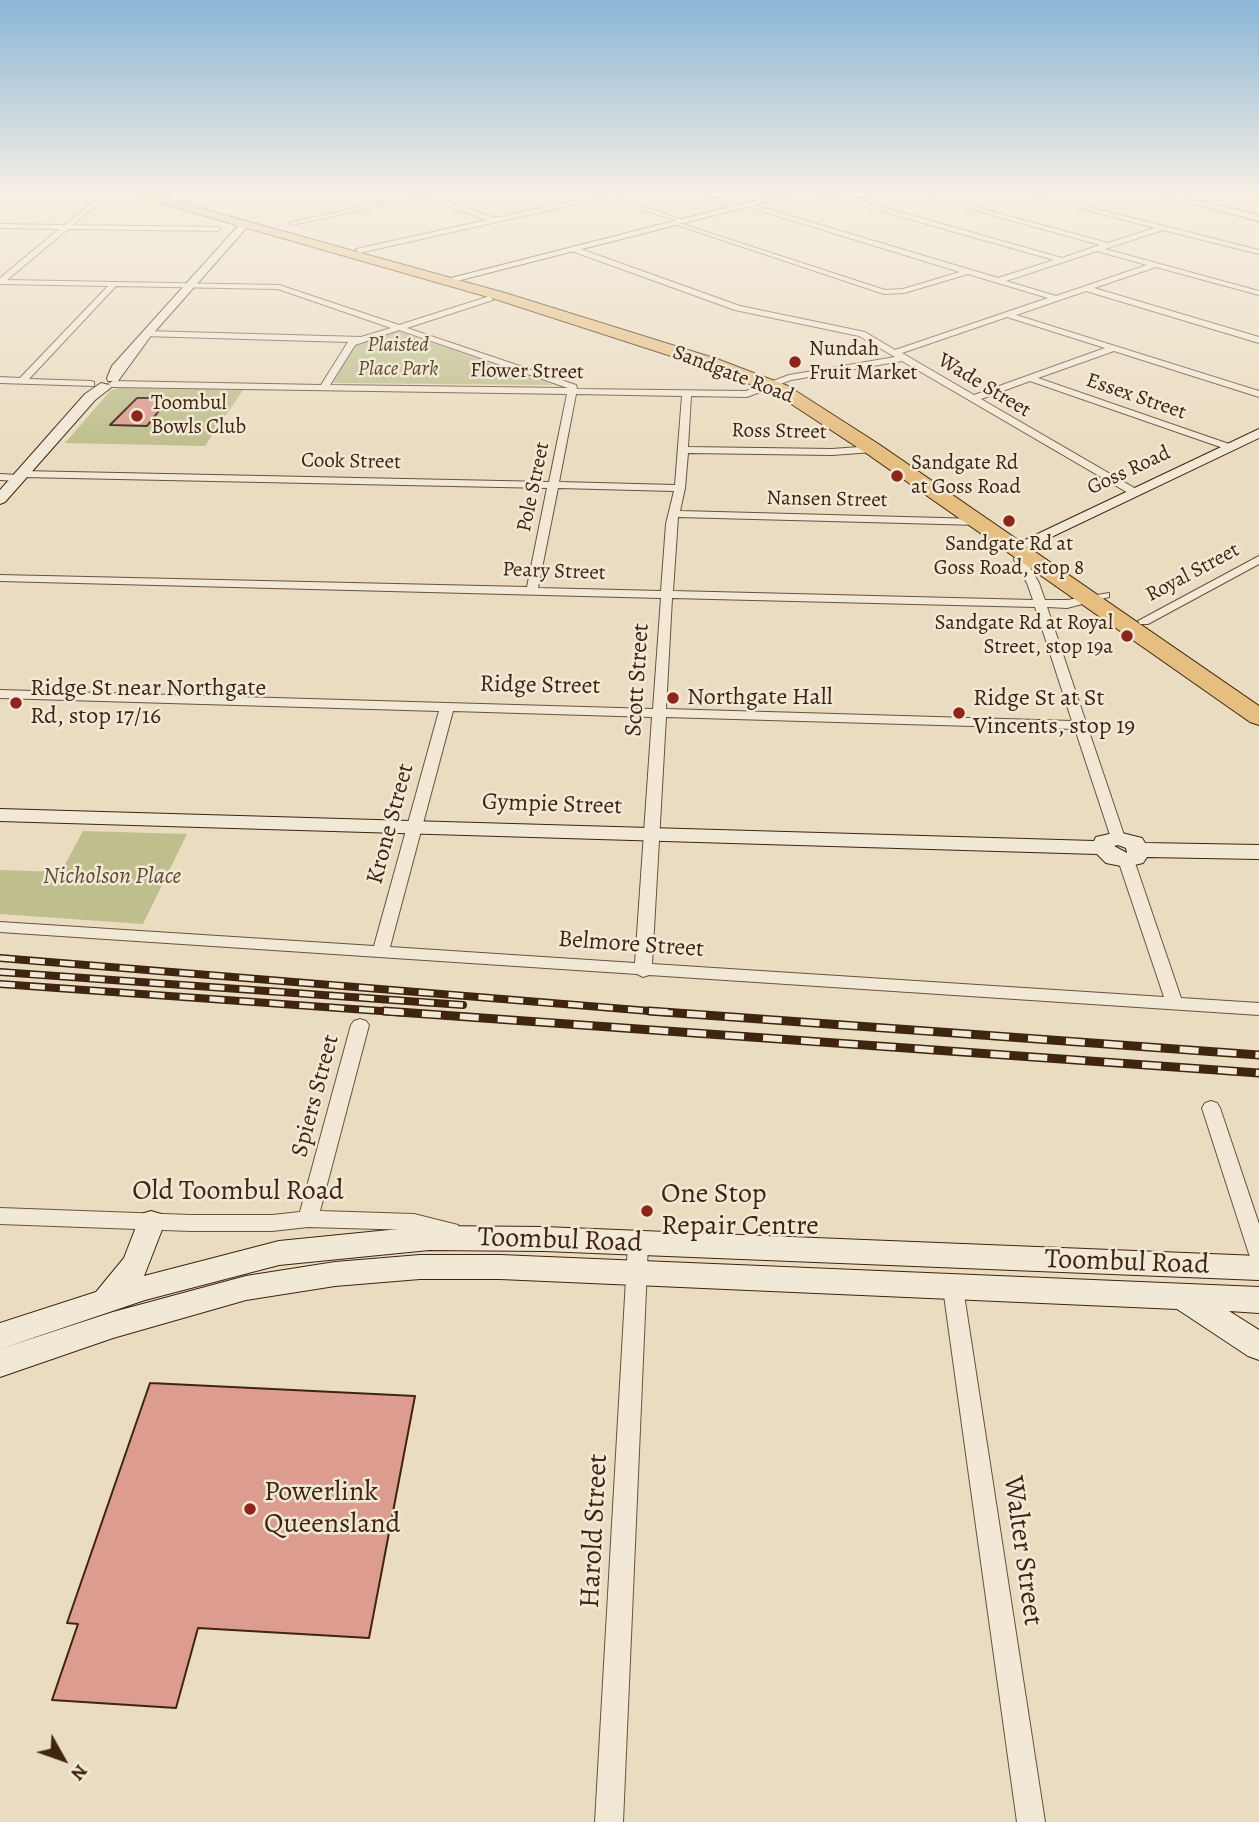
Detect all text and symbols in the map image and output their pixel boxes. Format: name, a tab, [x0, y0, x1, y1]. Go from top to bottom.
park label: Plaisted Place Park	[358, 333, 438, 383]
place label: Nundah Fruit Market	[809, 337, 918, 387]
street label: Sandgate Road	[669, 340, 797, 410]
street label: Wade Street	[933, 348, 1035, 424]
marker: Nundah Fruit Market	[787, 354, 803, 370]
street label: Flower Street	[470, 358, 584, 386]
street label: Essex Street	[1083, 368, 1189, 426]
place label: Toombul Bowls Club	[151, 391, 246, 441]
marker: Toombul Bowls Club	[129, 408, 145, 424]
street label: Ross Street	[731, 419, 827, 445]
street label: Pole Street	[512, 440, 556, 534]
street label: Goss Road	[1083, 441, 1175, 501]
street label: Cook Street	[301, 449, 401, 475]
place label: Sandgate Rd at Goss Road	[911, 451, 1021, 501]
marker: Sandgate Rd at Goss Road	[889, 468, 905, 484]
street label: Nansen Street	[766, 486, 888, 514]
marker: Sandgate Rd at Goss Road, stop 8	[1001, 513, 1017, 529]
place label: Sandgate Rd at Goss Road, stop 8	[934, 532, 1084, 582]
street label: Royal Street	[1142, 538, 1244, 608]
street label: Peary Street	[502, 558, 606, 586]
place label: Sandgate Rd at Royal Street, stop 19a	[934, 611, 1113, 661]
street label: Scott Street	[620, 622, 656, 738]
marker: Sandgate Rd at Royal Street, stop 19a	[1119, 628, 1135, 644]
street label: Ridge Street	[479, 671, 601, 701]
place label: Ridge St near Northgate Rd, stop 17/16	[30, 675, 266, 731]
place label: Northgate Hall	[687, 684, 832, 712]
place label: Ridge St at St Vincents, stop 19	[973, 685, 1135, 741]
marker: Northgate Hall	[665, 690, 681, 706]
marker: Ridge St near Northgate Rd, stop 17/16	[8, 695, 24, 711]
marker: Ridge St at St Vincents, stop 19	[951, 705, 967, 721]
street label: Krone Street	[361, 761, 421, 887]
street label: Gympie Street	[481, 788, 623, 822]
park label: Nicholson Place	[43, 863, 181, 891]
street label: Belmore Street	[557, 926, 705, 964]
street label: Spiers Street	[286, 1032, 346, 1160]
street label: Old Toombul Road	[132, 1175, 344, 1209]
place label: One Stop Repair Centre	[661, 1178, 819, 1244]
marker: One Stop Repair Centre	[639, 1203, 655, 1219]
street label: Toombul Road	[477, 1221, 643, 1261]
street label: Toombul Road	[1044, 1243, 1210, 1283]
street label: Harold Street	[574, 1453, 616, 1609]
street label: Walter Street	[995, 1474, 1049, 1628]
place label: Powerlink Queensland	[264, 1476, 401, 1542]
marker: Powerlink Queensland	[242, 1501, 258, 1517]
north arrow	[28, 1724, 98, 1794]
text: N	[65, 1759, 93, 1786]

